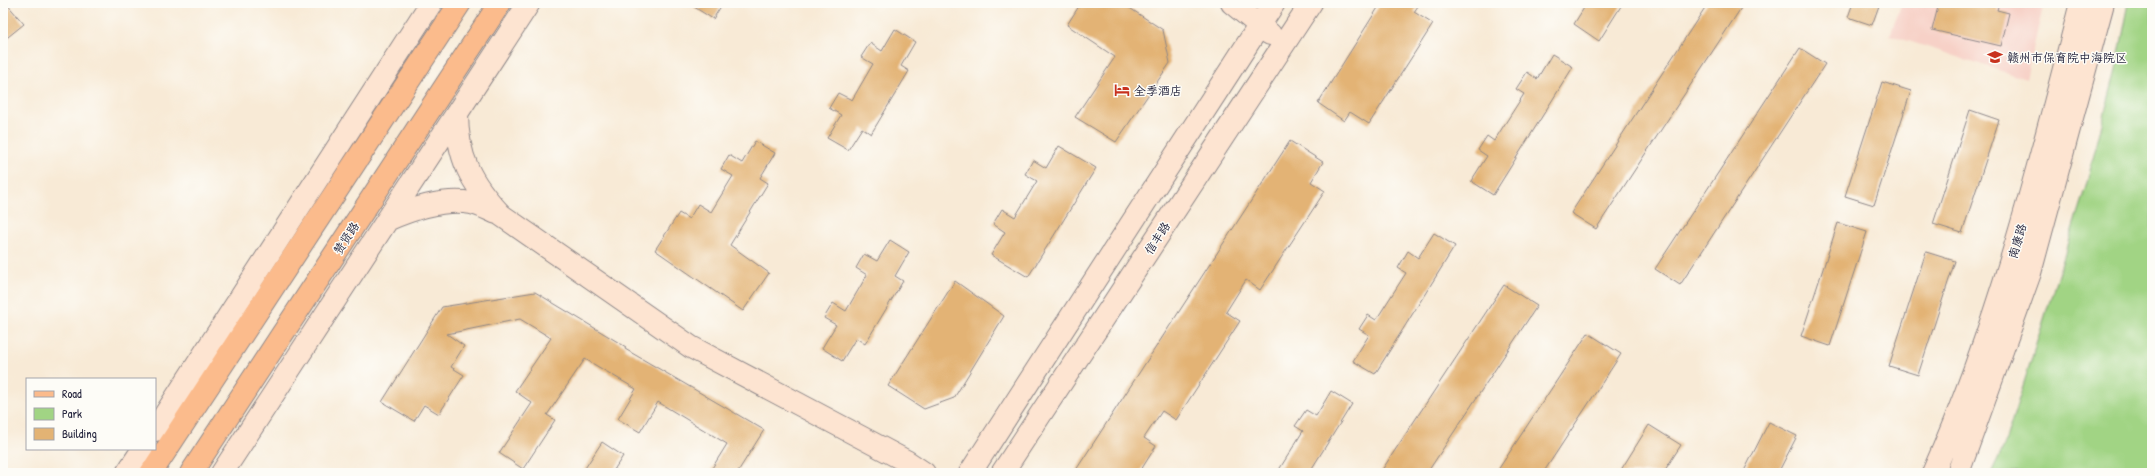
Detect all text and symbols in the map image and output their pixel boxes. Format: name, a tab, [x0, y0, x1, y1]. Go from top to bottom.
school or university icon: 赣州市保育院中海院区	[1986, 48, 2004, 66]
place label: 赣州市保育院中海院区	[2007, 49, 2127, 66]
hotel icon: 全季酒店	[1113, 81, 1131, 99]
place label: 全季酒店	[1134, 82, 1182, 99]
street label: 赞贤路	[329, 218, 363, 258]
street label: 信丰路	[1140, 218, 1174, 258]
street label: 南康路	[2004, 221, 2030, 261]
legend	[26, 378, 156, 450]
text: Road	[62, 385, 82, 402]
text: Park	[62, 405, 82, 422]
text: Building	[62, 425, 97, 442]

